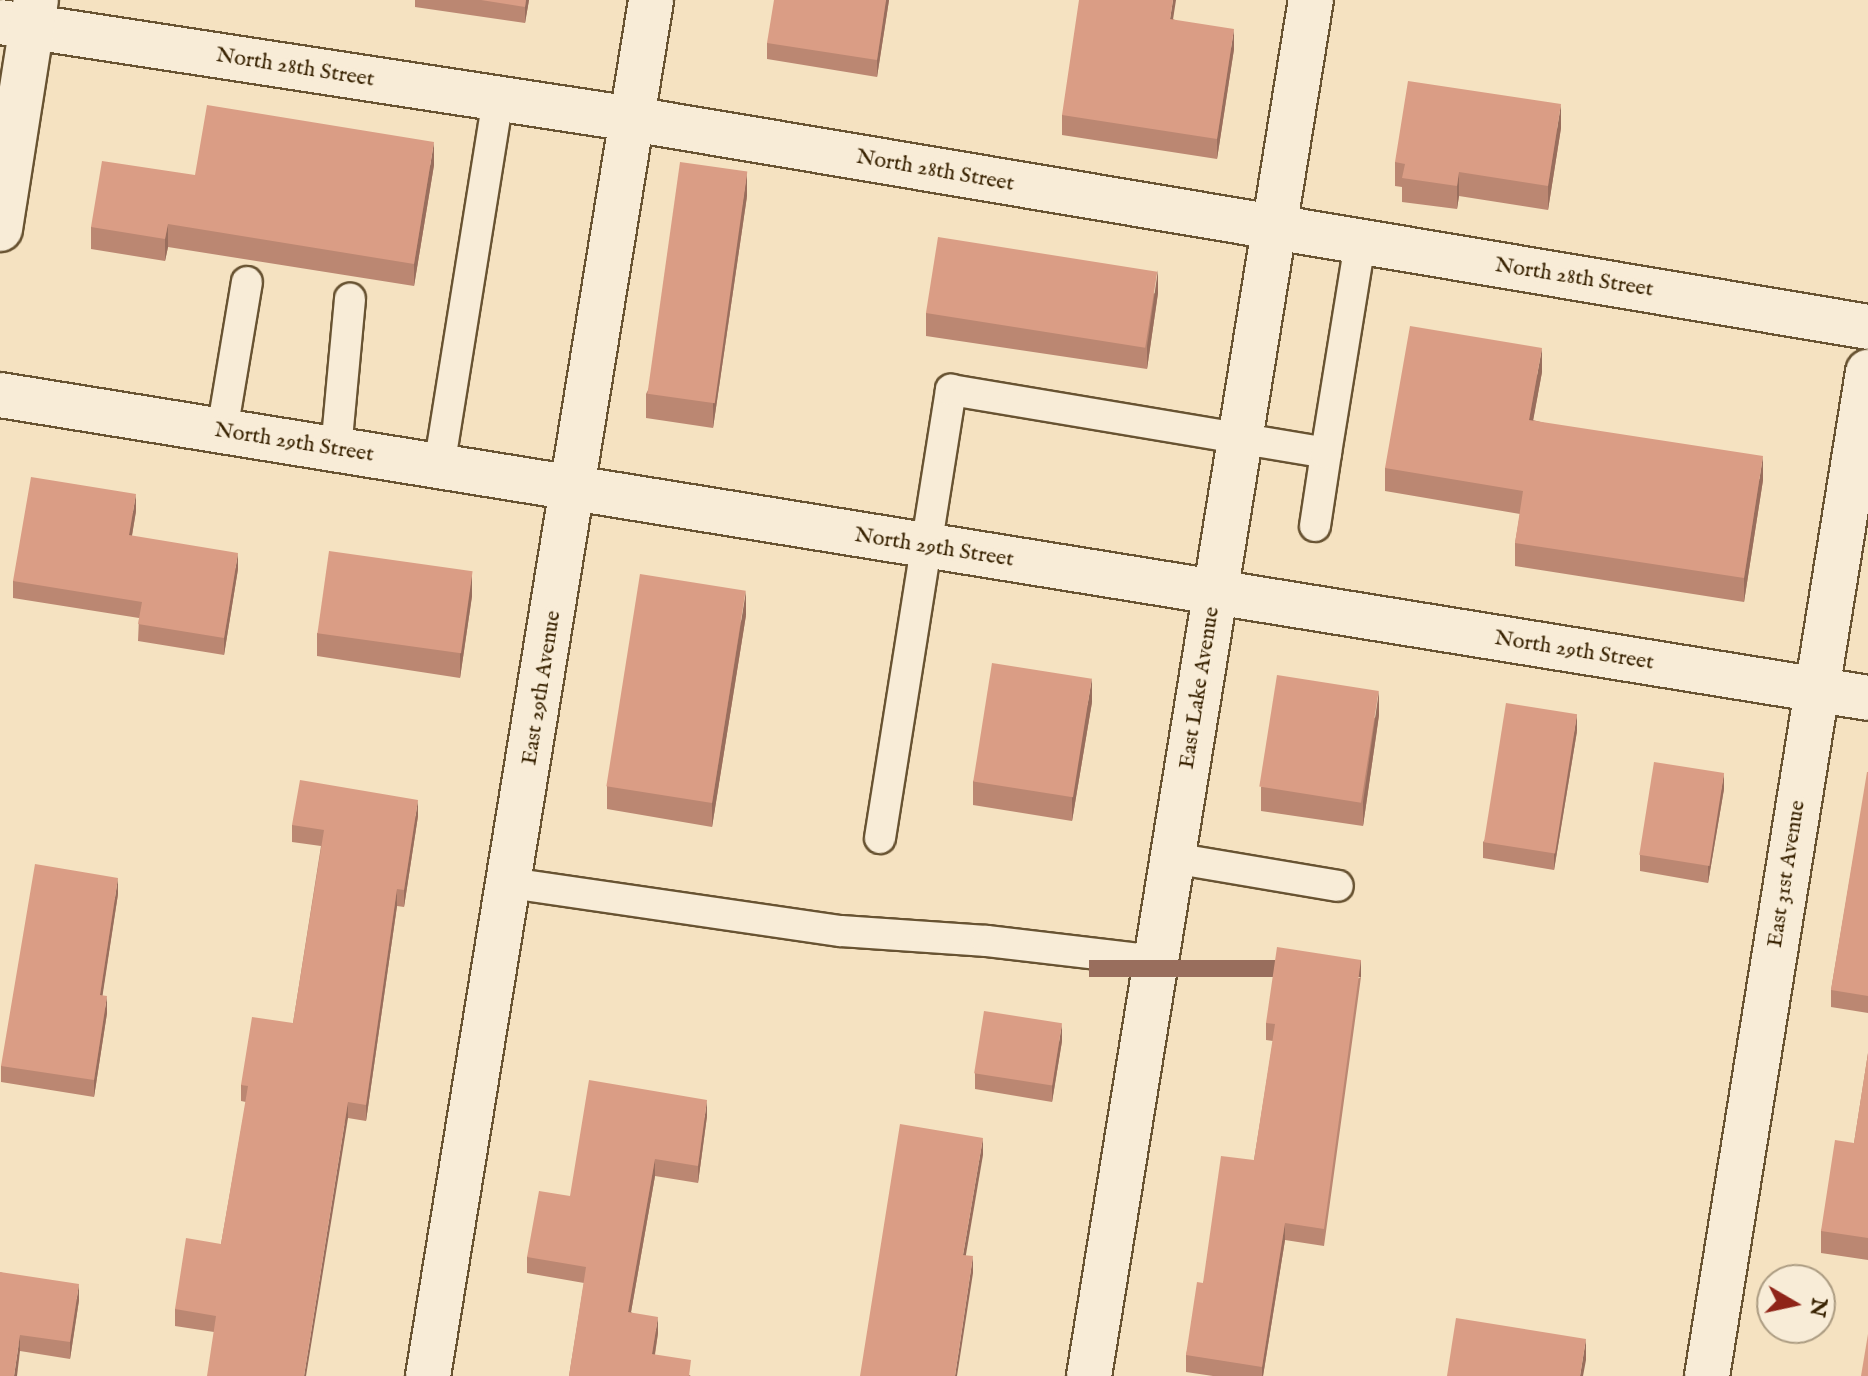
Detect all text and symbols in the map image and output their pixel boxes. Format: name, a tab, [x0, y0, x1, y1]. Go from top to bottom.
street label: North 28th Street	[214, 42, 376, 94]
street label: North 28th Street	[854, 144, 1016, 198]
street label: North 28th Street	[1493, 252, 1655, 304]
street label: North 29th Street	[212, 417, 376, 469]
street label: North 29th Street	[852, 522, 1016, 574]
street label: East Lake Avenue	[1174, 605, 1226, 771]
street label: East 29th Avenue	[517, 609, 567, 767]
street label: North 29th Street	[1492, 625, 1656, 677]
street label: East 31st Avenue	[1762, 799, 1812, 949]
north arrow	[1756, 1264, 1836, 1344]
text: N	[1802, 1296, 1833, 1319]

